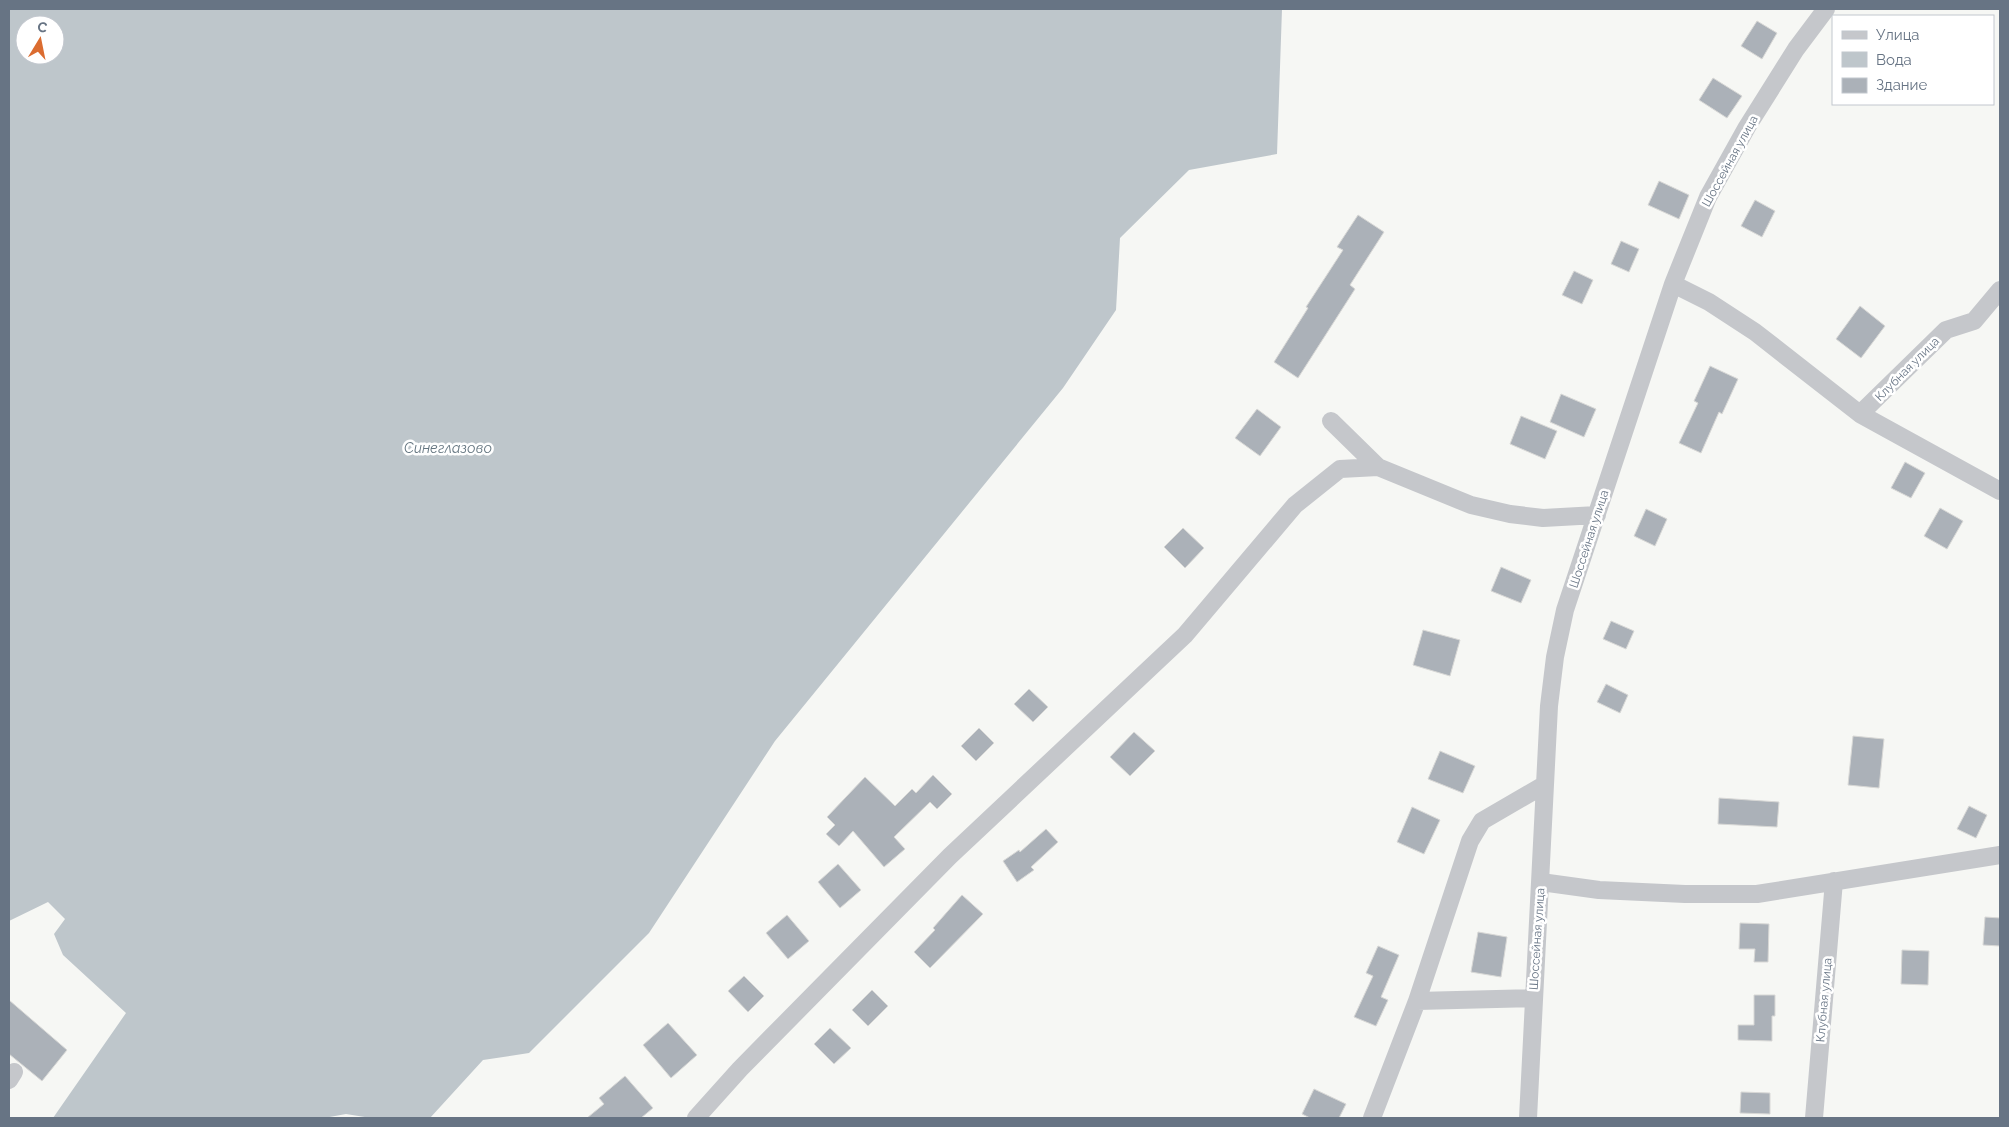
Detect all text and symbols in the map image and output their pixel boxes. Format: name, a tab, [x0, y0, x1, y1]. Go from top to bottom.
north arrow	[15, 15, 65, 65]
legend	[1832, 15, 1994, 105]
text: С	[36, 18, 49, 36]
text: Улица	[1876, 26, 1920, 44]
text: Вода	[1876, 51, 1912, 69]
text: Здание	[1876, 76, 1928, 94]
street label: Шоссейная улица	[1699, 113, 1761, 209]
street label: Клубная улица	[1872, 334, 1942, 404]
water label: Синеглазово	[404, 440, 492, 456]
street label: Шоссейная улица	[1567, 488, 1611, 590]
street label: Шоссейная улица	[1526, 888, 1548, 990]
street label: Клубная улица	[1813, 957, 1835, 1043]

